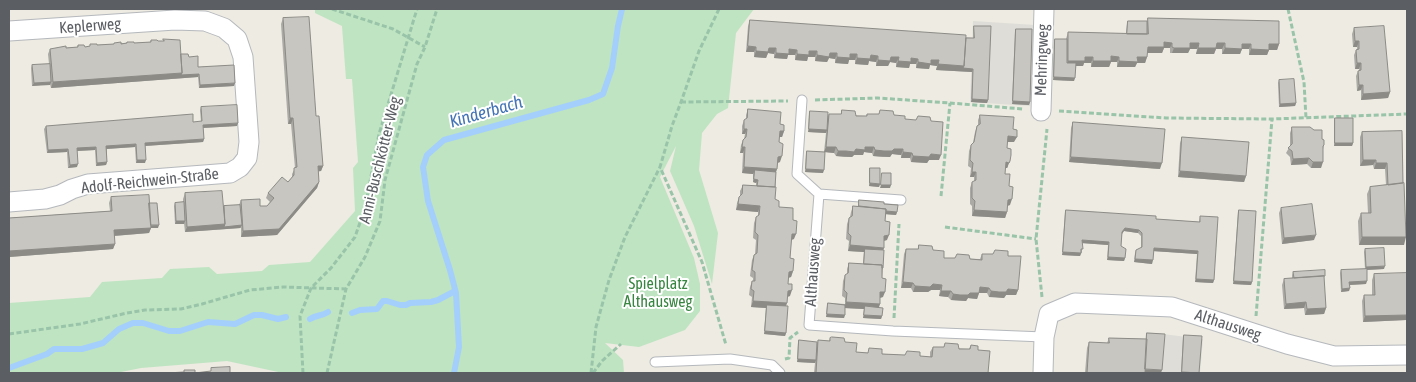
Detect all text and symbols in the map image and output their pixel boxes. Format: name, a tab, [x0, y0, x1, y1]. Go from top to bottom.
street label: Keplerweg	[58, 14, 122, 38]
street label: Mehringweg	[1031, 24, 1053, 96]
water label: Kinderbach	[447, 91, 525, 133]
street label: Anni-Buschkötter-Weg	[355, 94, 405, 226]
street label: Adolf-Reichwein-Straße	[80, 164, 220, 198]
street label: Althausweg	[801, 237, 825, 307]
park label: Spielplatz Althausweg	[624, 274, 692, 312]
street label: Althausweg	[1192, 305, 1264, 345]

